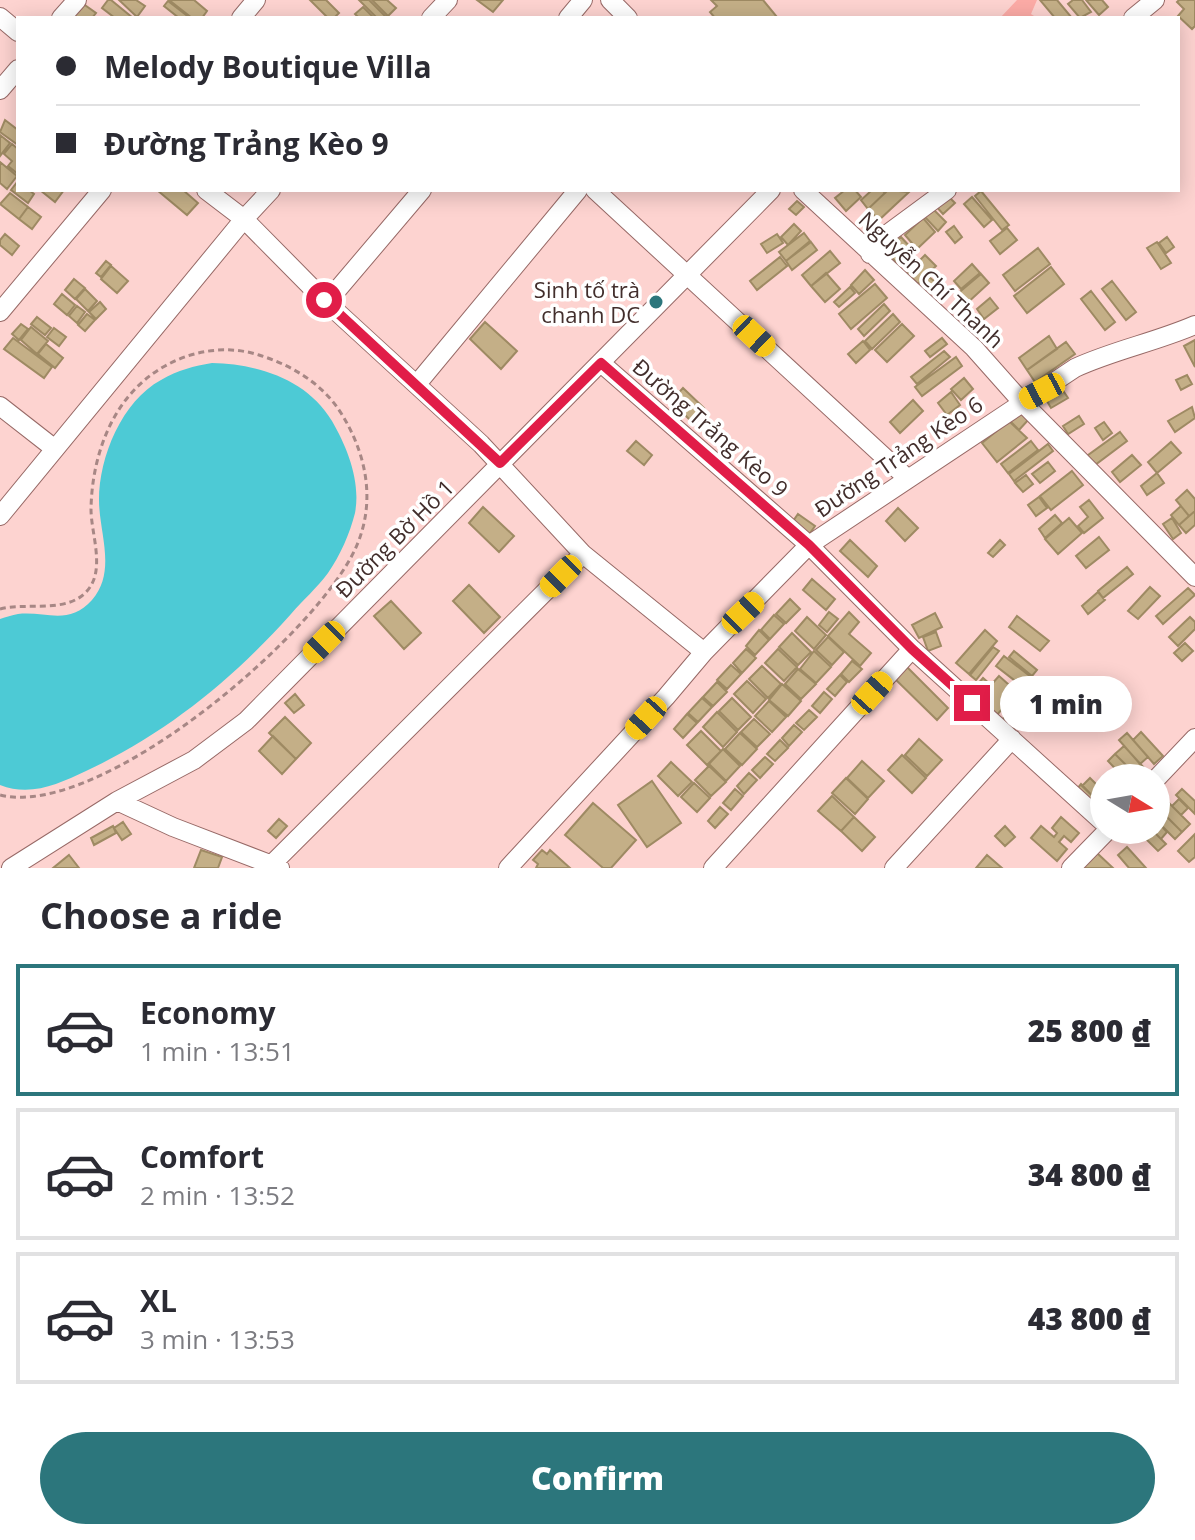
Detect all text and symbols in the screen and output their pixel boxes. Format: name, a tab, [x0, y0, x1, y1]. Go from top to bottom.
text: Melody Boutique Villa	[104, 46, 432, 87]
text: Đường Trảng Kèo 9	[104, 123, 389, 164]
street label: Nguyễn Chí Thanh	[853, 204, 1011, 354]
place label: Sinh tố trà chanh DC	[534, 274, 640, 329]
route start	[306, 282, 342, 318]
marker: Sinh tố trà chanh DC	[647, 293, 665, 311]
car	[728, 311, 780, 361]
street label: Đường Trảng Kèo 9	[627, 351, 795, 503]
car	[1015, 369, 1069, 413]
street label: Đường Trảng Kèo 6	[808, 388, 988, 524]
street label: Đường Bờ Hồ 1	[328, 472, 460, 604]
car	[536, 551, 586, 601]
car	[717, 588, 769, 638]
car	[299, 617, 349, 667]
car	[847, 667, 897, 719]
callout: 1 min	[1000, 675, 1132, 731]
route end	[954, 685, 990, 721]
text: 1 min	[1029, 686, 1103, 722]
car	[621, 692, 671, 744]
north arrow	[1090, 764, 1170, 844]
map controls	[1090, 764, 1170, 844]
text: Choose a ride	[40, 891, 282, 940]
text: Economy	[140, 992, 276, 1033]
icon: car	[44, 994, 116, 1066]
text: 25 800 ₫	[1028, 1010, 1151, 1051]
text: 1 min · 13:51	[140, 1033, 295, 1069]
text: Comfort	[140, 1136, 264, 1177]
icon: car	[44, 1138, 116, 1210]
text: 34 800 ₫	[1028, 1154, 1151, 1195]
text: 2 min · 13:52	[140, 1177, 295, 1213]
text: XL	[140, 1280, 177, 1321]
icon: car	[44, 1282, 116, 1354]
text: 43 800 ₫	[1028, 1298, 1151, 1339]
text: 3 min · 13:53	[140, 1321, 295, 1357]
button: Confirm	[40, 1432, 1155, 1524]

